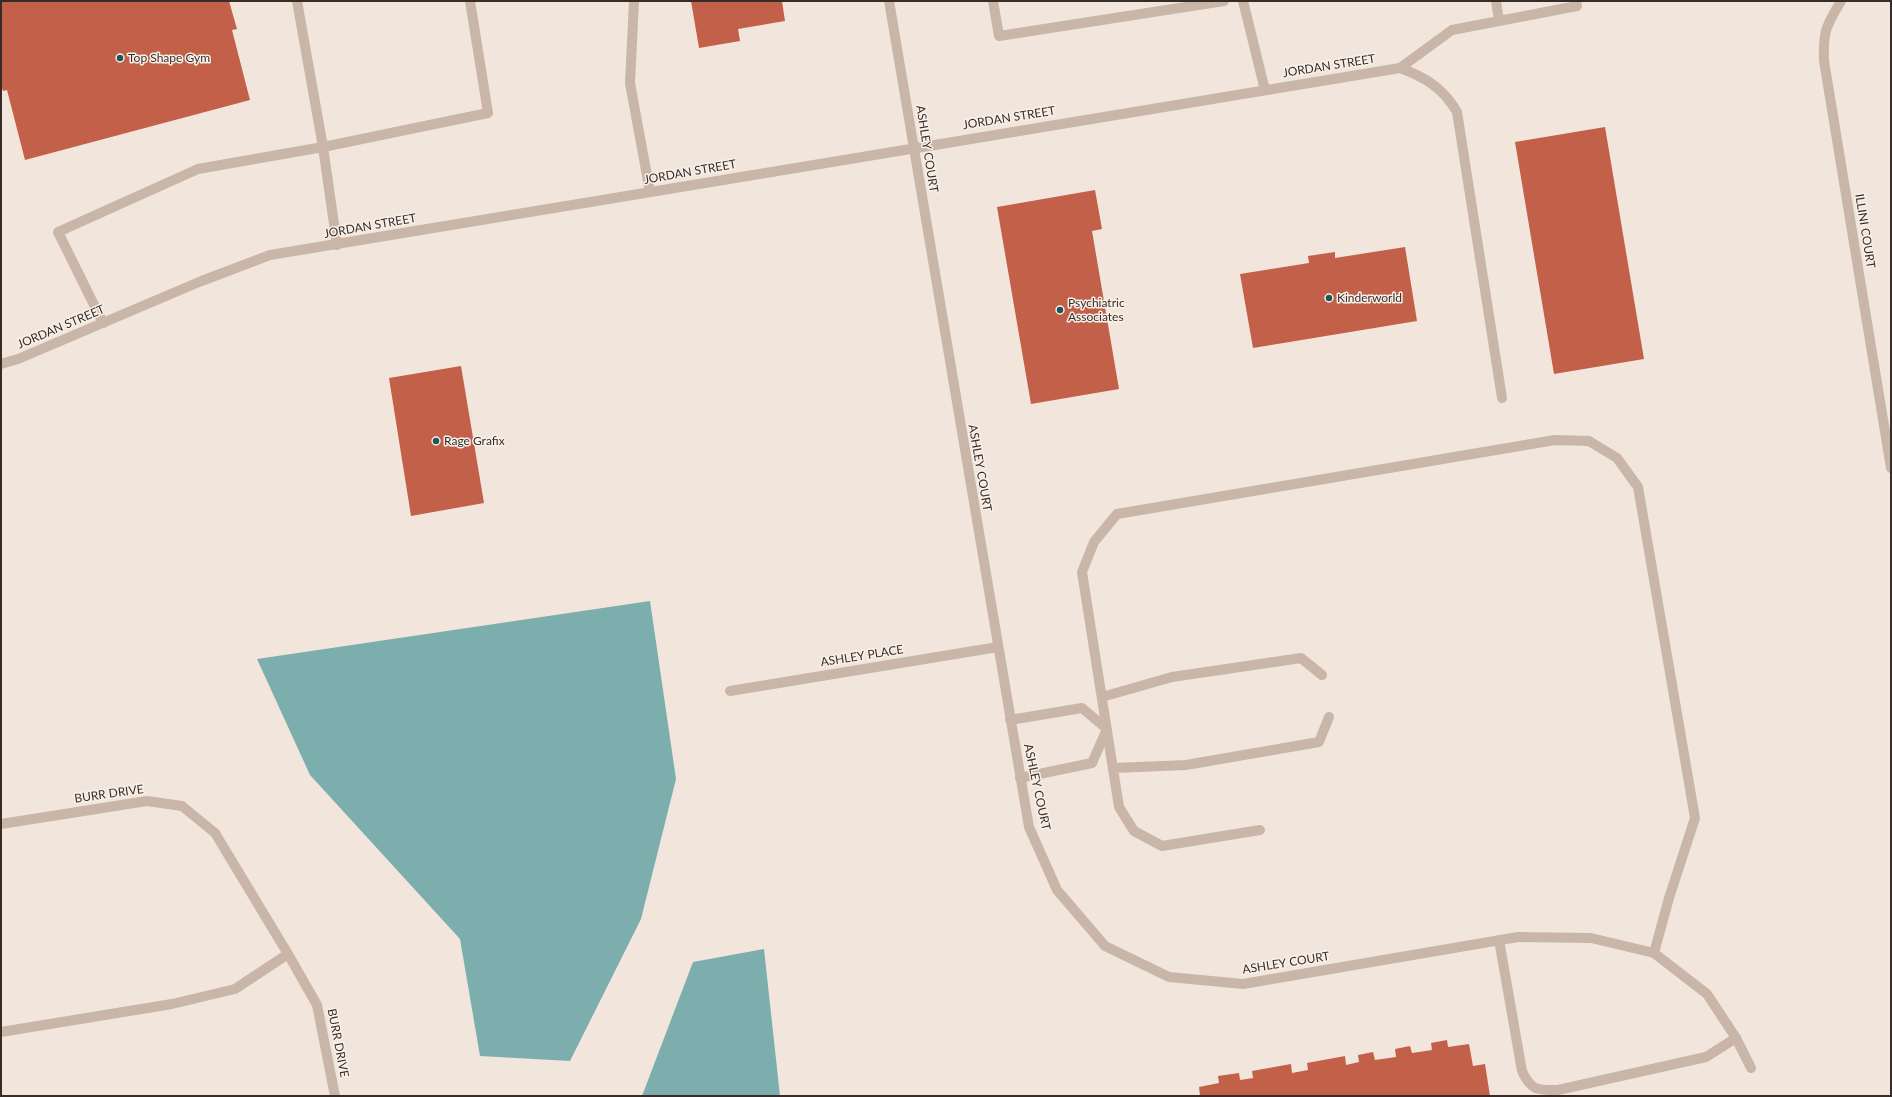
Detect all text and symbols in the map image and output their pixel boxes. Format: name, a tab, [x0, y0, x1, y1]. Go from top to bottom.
place label: Top Shape Gym	[128, 51, 210, 65]
street label: JORDAN STREET	[1282, 52, 1376, 80]
marker: Top Shape Gym	[115, 53, 125, 63]
street label: ASHLEY COURT	[913, 104, 941, 194]
street label: JORDAN STREET	[962, 104, 1056, 132]
street label: JORDAN STREET	[643, 157, 737, 187]
street label: ILLINI COURT	[1852, 193, 1878, 269]
street label: JORDAN STREET	[323, 211, 417, 241]
place label: Kinderworld	[1337, 291, 1402, 305]
marker: Kinderworld	[1324, 293, 1334, 303]
place label: Psychiatric Associates	[1068, 296, 1125, 324]
street label: JORDAN STREET	[15, 302, 107, 352]
marker: Psychiatric Associates	[1055, 305, 1065, 315]
street label: ASHLEY COURT	[965, 423, 995, 513]
place label: Rage Grafix	[444, 434, 505, 448]
marker: Rage Grafix	[431, 436, 441, 446]
street label: ASHLEY PLACE	[820, 642, 904, 670]
street label: ASHLEY COURT	[1021, 742, 1053, 832]
street label: BURR DRIVE	[73, 782, 145, 806]
street label: ASHLEY COURT	[1241, 949, 1331, 977]
street label: BURR DRIVE	[324, 1007, 352, 1079]

